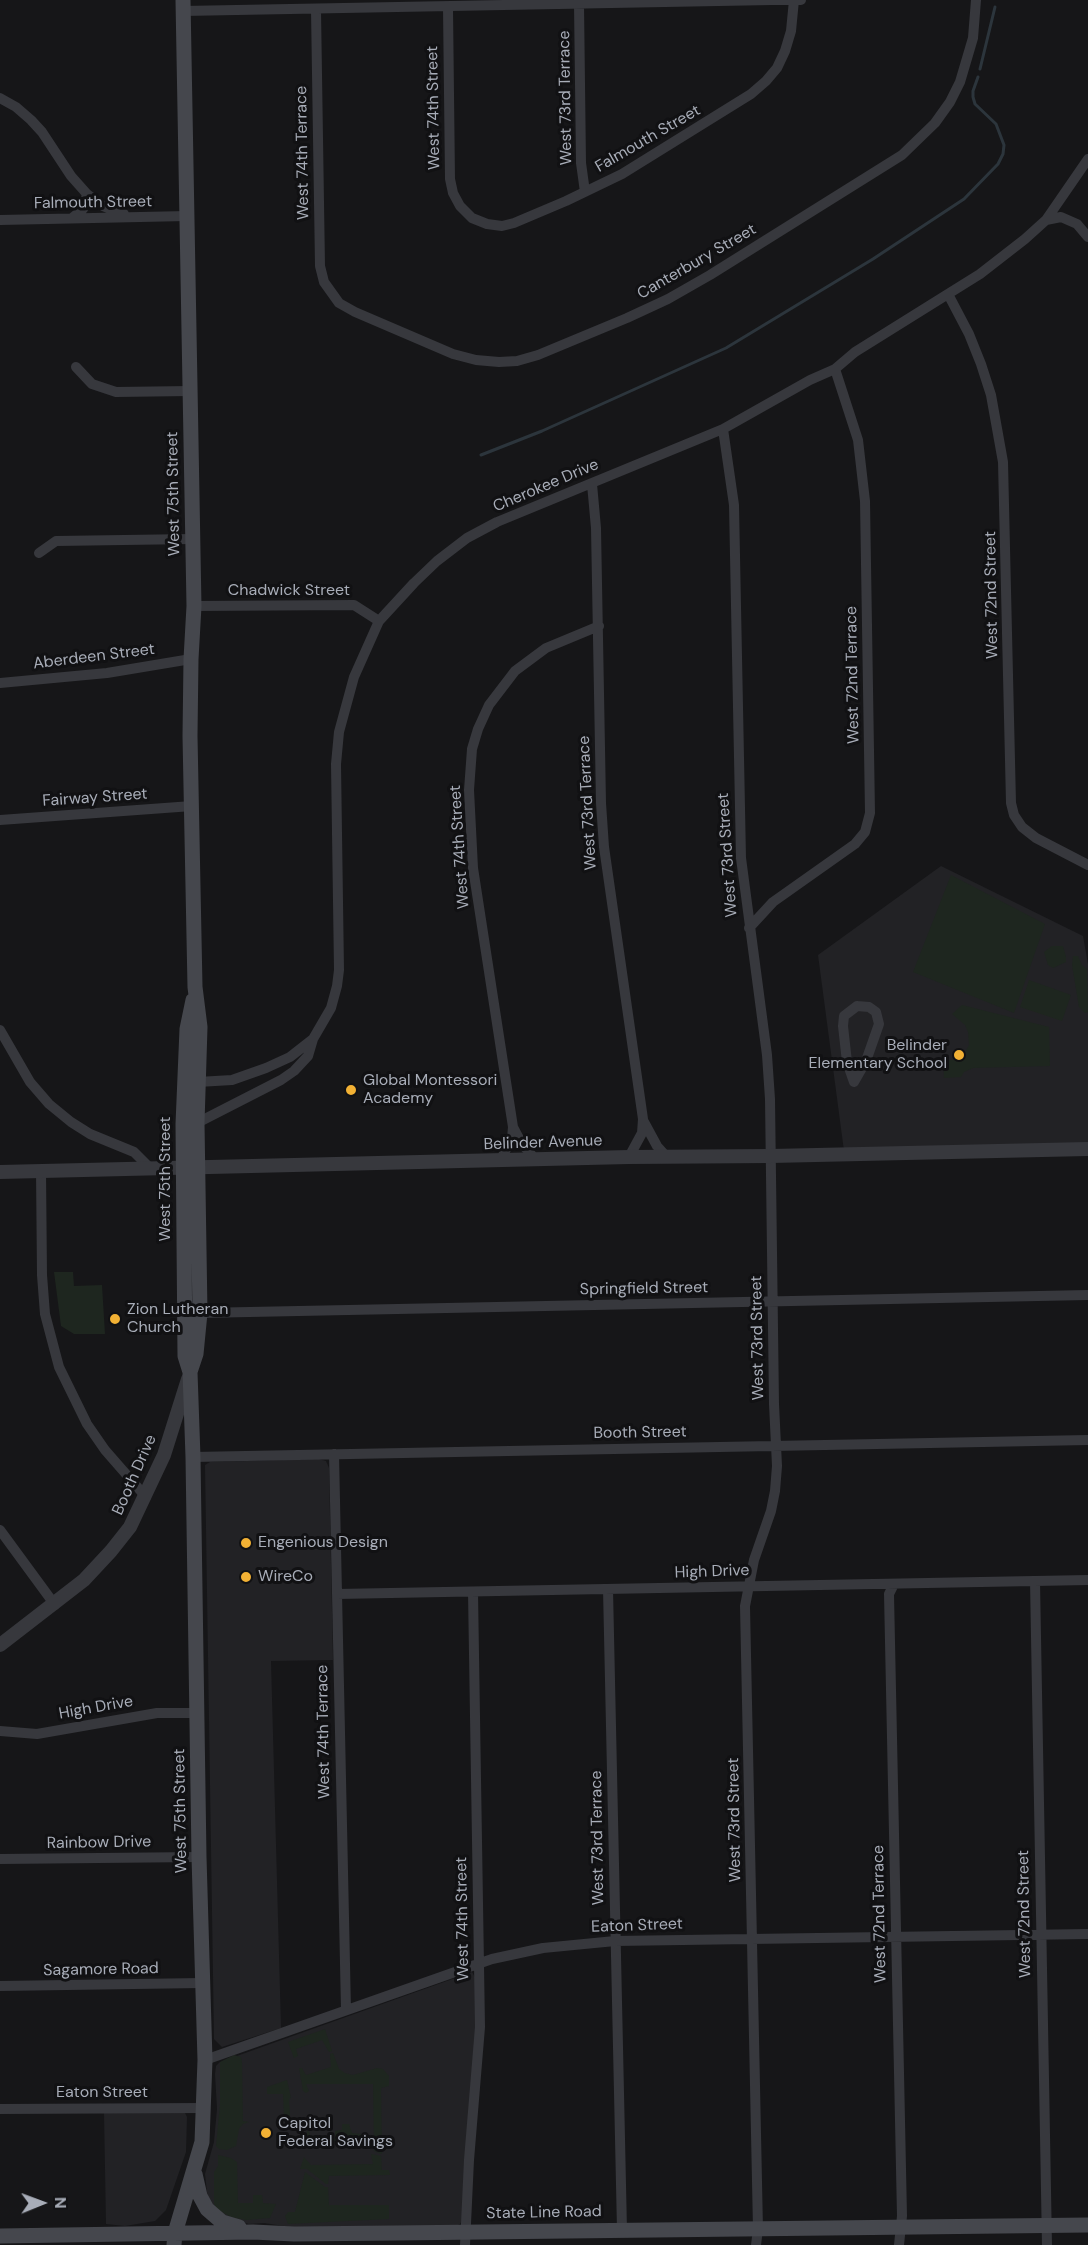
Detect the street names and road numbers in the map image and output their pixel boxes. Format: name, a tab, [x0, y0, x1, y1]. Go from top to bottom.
street label: West 73rd Terrace	[555, 30, 577, 166]
street label: West 74th Street	[423, 46, 445, 170]
street label: West 74th Terrace	[292, 86, 314, 220]
street label: Falmouth Street	[592, 101, 704, 177]
street label: Falmouth Street	[34, 192, 152, 214]
street label: Canterbury Street	[634, 220, 760, 304]
street label: West 75th Street	[163, 431, 185, 557]
street label: Cherokee Drive	[490, 455, 602, 517]
street label: West 72nd Street	[981, 531, 1003, 659]
street label: Chadwick Street	[228, 581, 350, 601]
street label: West 72nd Terrace	[842, 606, 864, 744]
street label: Aberdeen Street	[32, 640, 156, 674]
street label: West 73rd Terrace	[575, 735, 601, 871]
street label: West 74th Street	[446, 784, 474, 910]
street label: Fairway Street	[42, 785, 148, 811]
street label: West 73rd Street	[714, 792, 742, 918]
street label: West 75th Street	[156, 1117, 176, 1241]
street label: Belinder Avenue	[483, 1131, 603, 1155]
street label: West 73rd Street	[747, 1275, 769, 1401]
street label: Springfield Street	[580, 1278, 708, 1300]
street label: Booth Street	[593, 1423, 687, 1443]
street label: Booth Drive	[109, 1432, 161, 1518]
street label: High Drive	[674, 1561, 750, 1583]
street label: West 74th Terrace	[313, 1665, 335, 1799]
street label: High Drive	[57, 1692, 135, 1724]
street label: West 75th Street	[170, 1748, 192, 1874]
street label: West 73rd Street	[724, 1757, 746, 1883]
street label: West 73rd Terrace	[587, 1770, 609, 1906]
street label: Rainbow Drive	[47, 1832, 151, 1854]
street label: West 72nd Terrace	[869, 1845, 891, 1983]
street label: West 72nd Street	[1014, 1850, 1036, 1978]
street label: West 74th Street	[452, 1857, 474, 1981]
street label: Eaton Street	[591, 1915, 683, 1937]
street label: Sagamore Road	[43, 1959, 159, 1981]
street label: Eaton Street	[56, 2083, 148, 2103]
street label: State Line Road	[486, 2202, 602, 2224]

